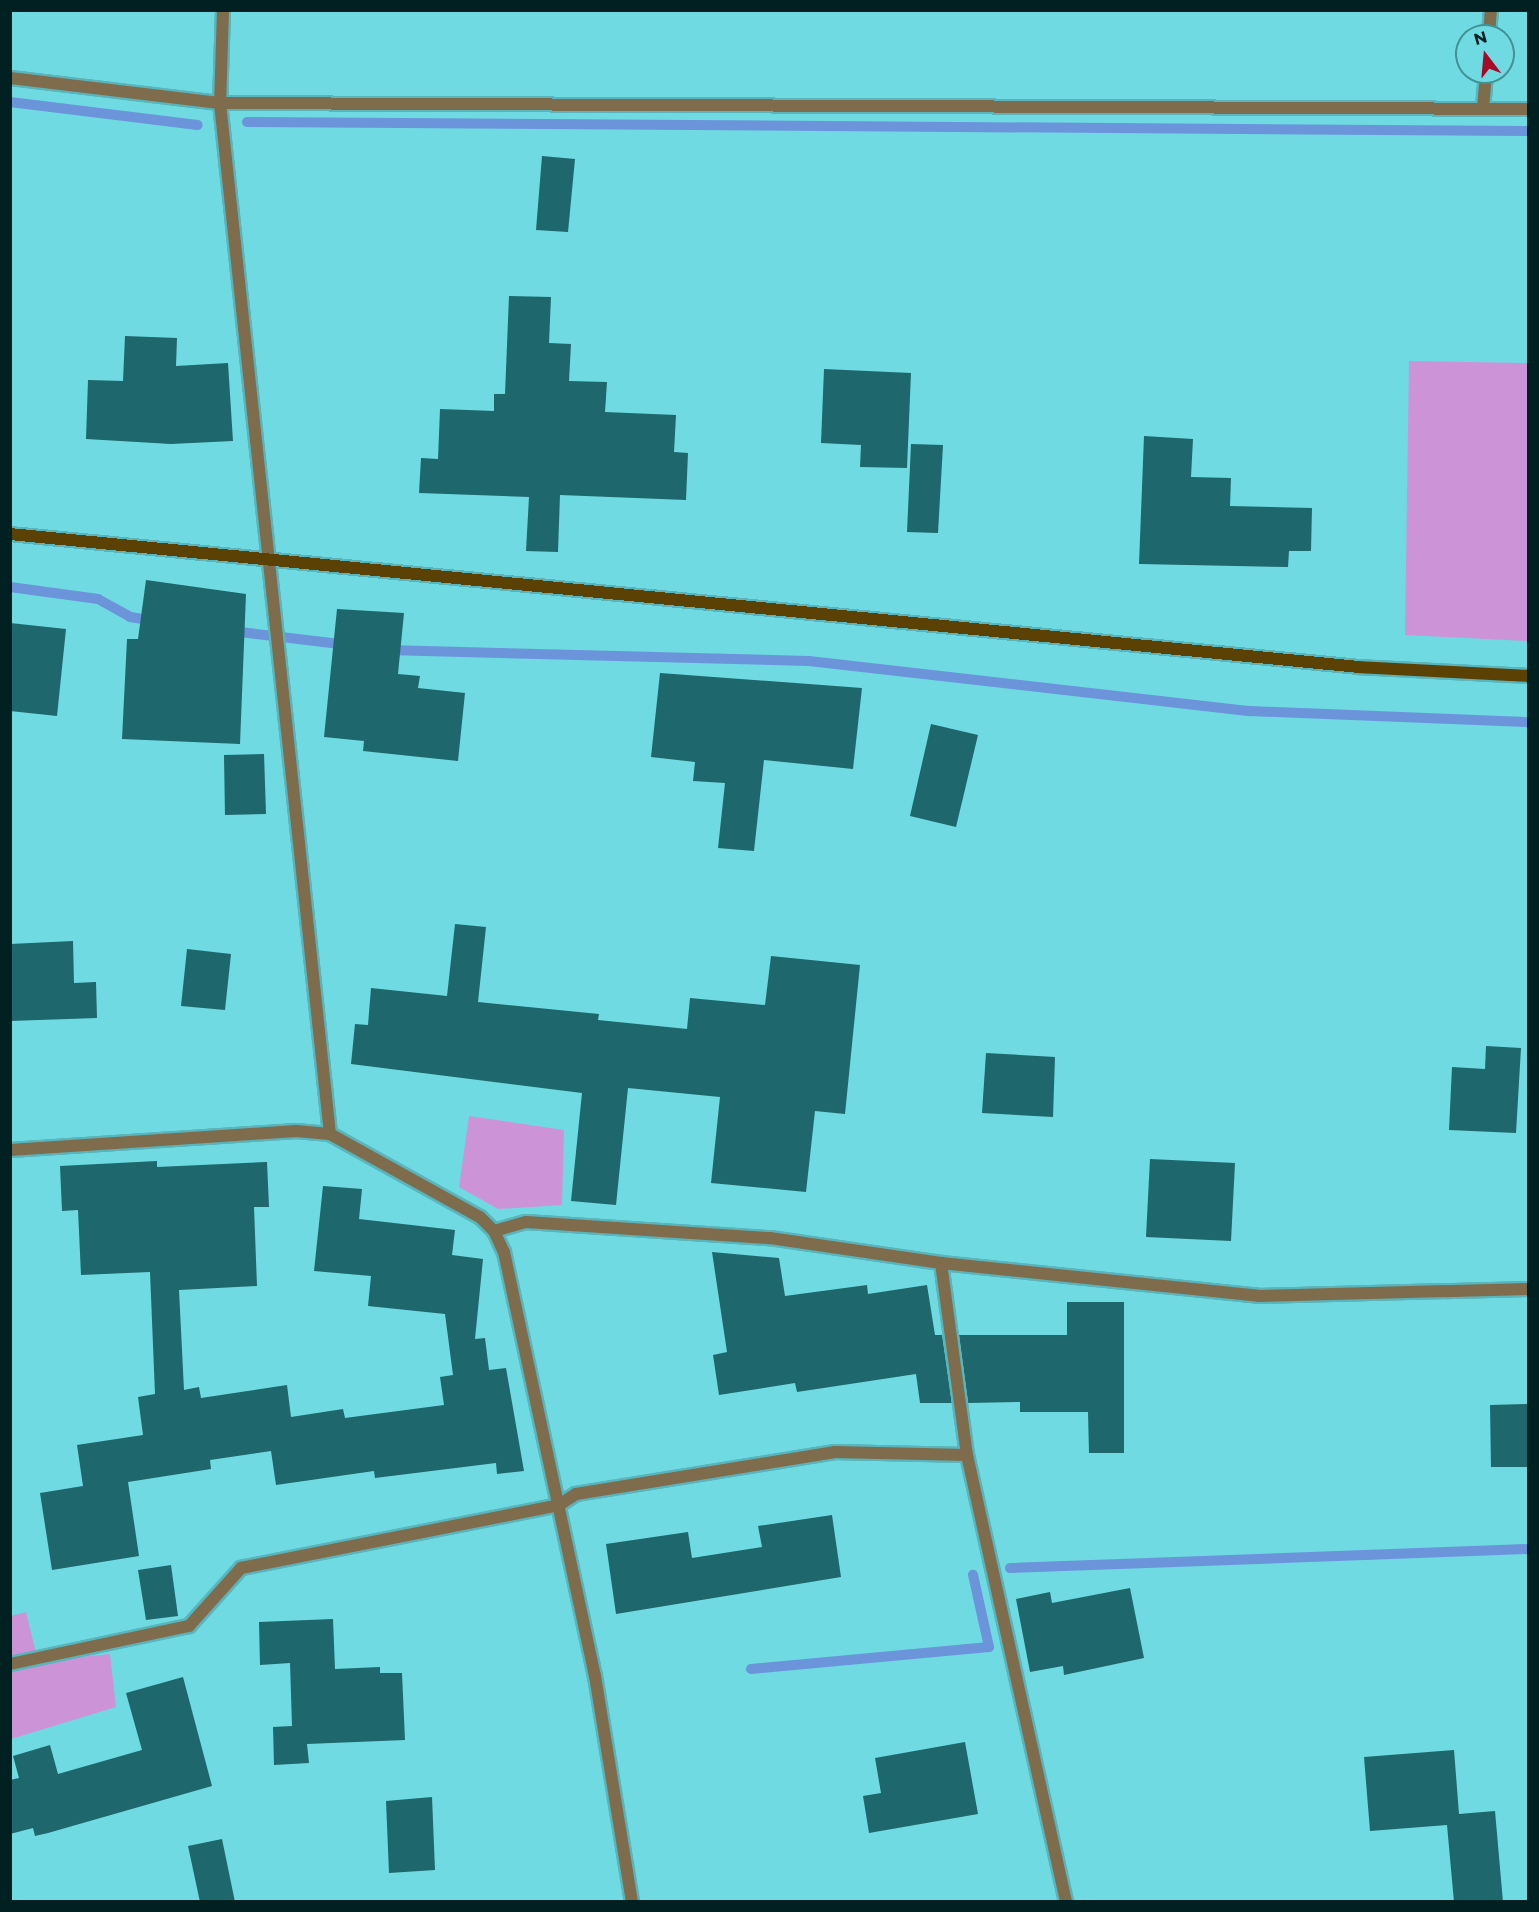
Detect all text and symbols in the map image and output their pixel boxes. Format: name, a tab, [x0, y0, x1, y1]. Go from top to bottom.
north arrow	[1455, 24, 1515, 84]
text: N	[1472, 27, 1489, 49]

